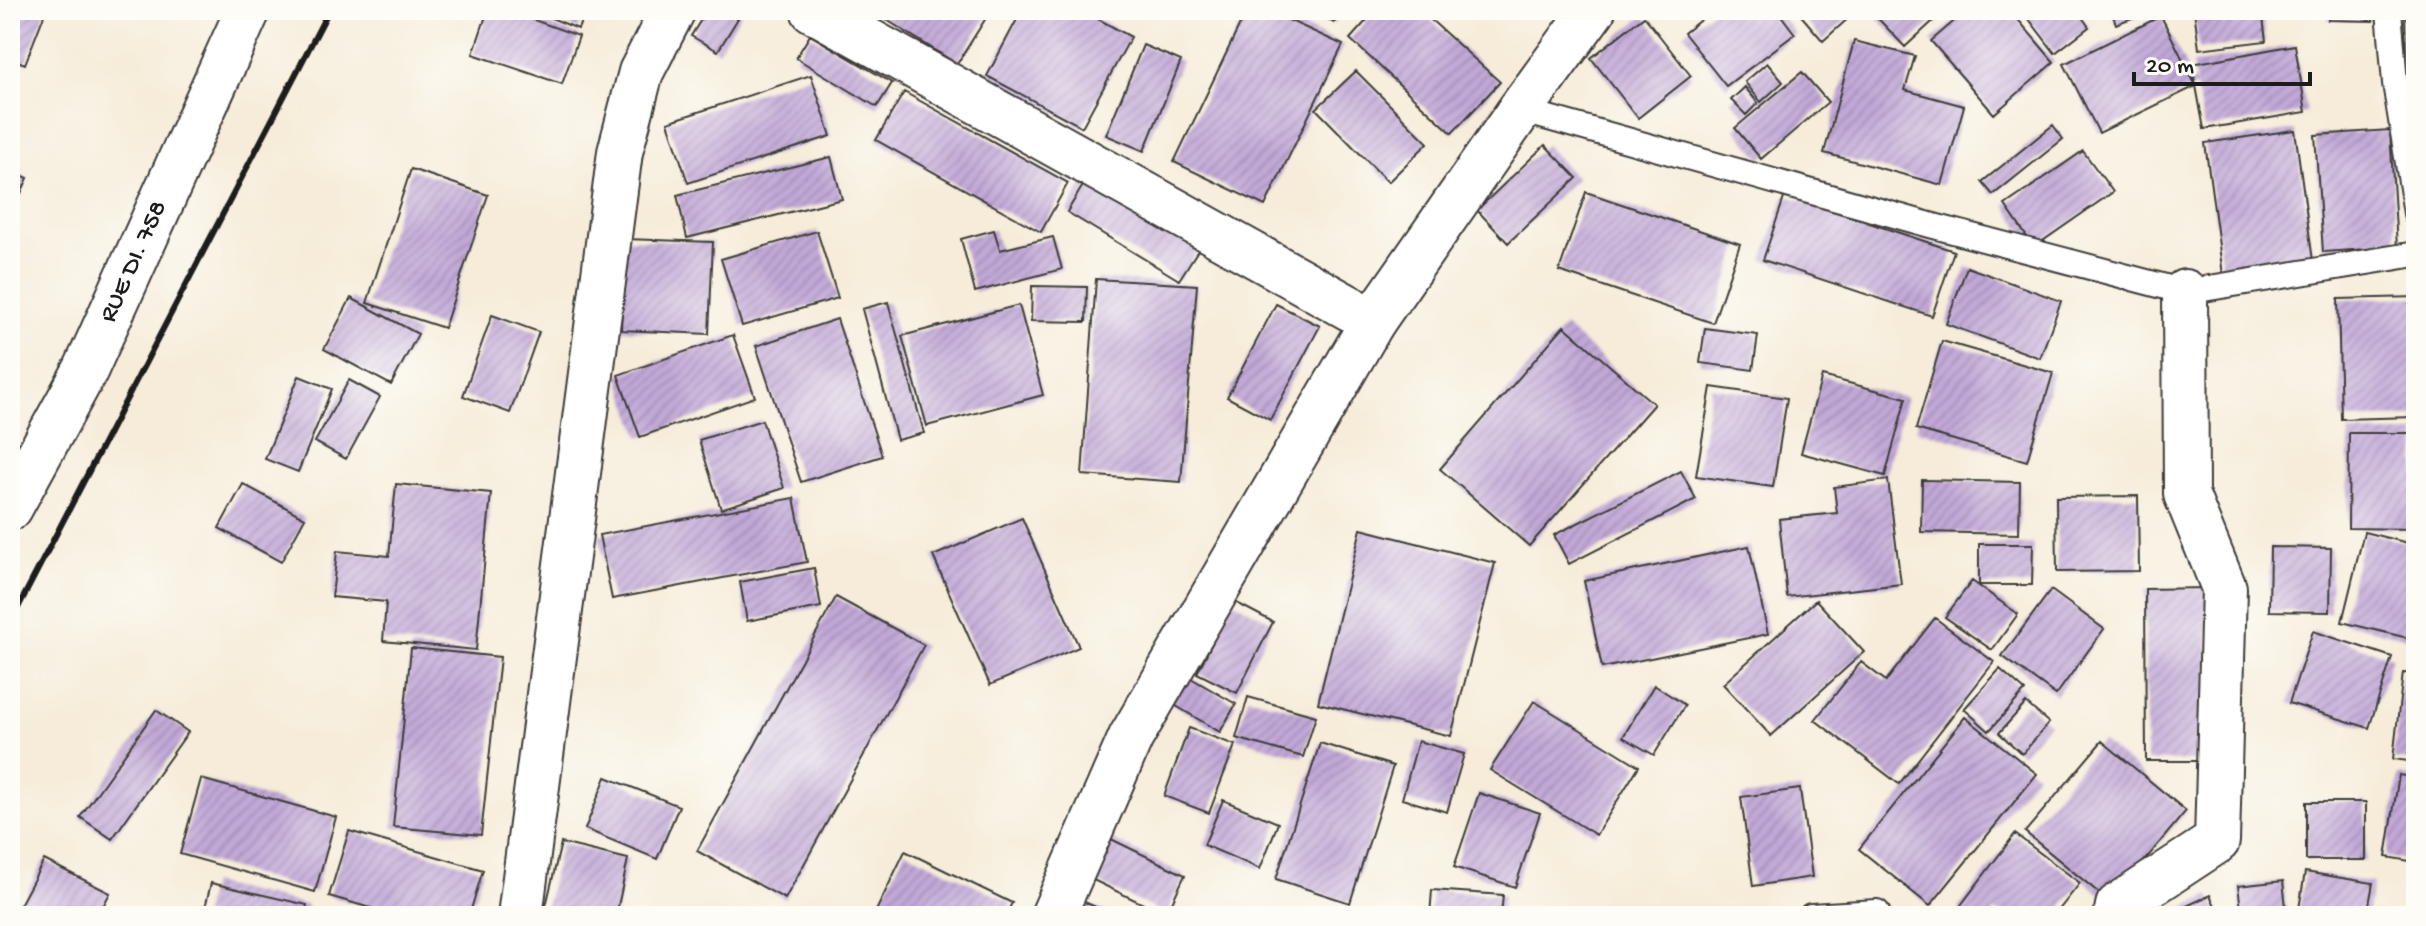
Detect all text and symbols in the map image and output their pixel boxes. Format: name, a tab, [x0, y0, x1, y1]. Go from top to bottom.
scale bar	[2134, 36, 2310, 86]
text: 20 m	[2146, 53, 2194, 82]
street label: RUE DI. 758	[93, 196, 175, 327]

